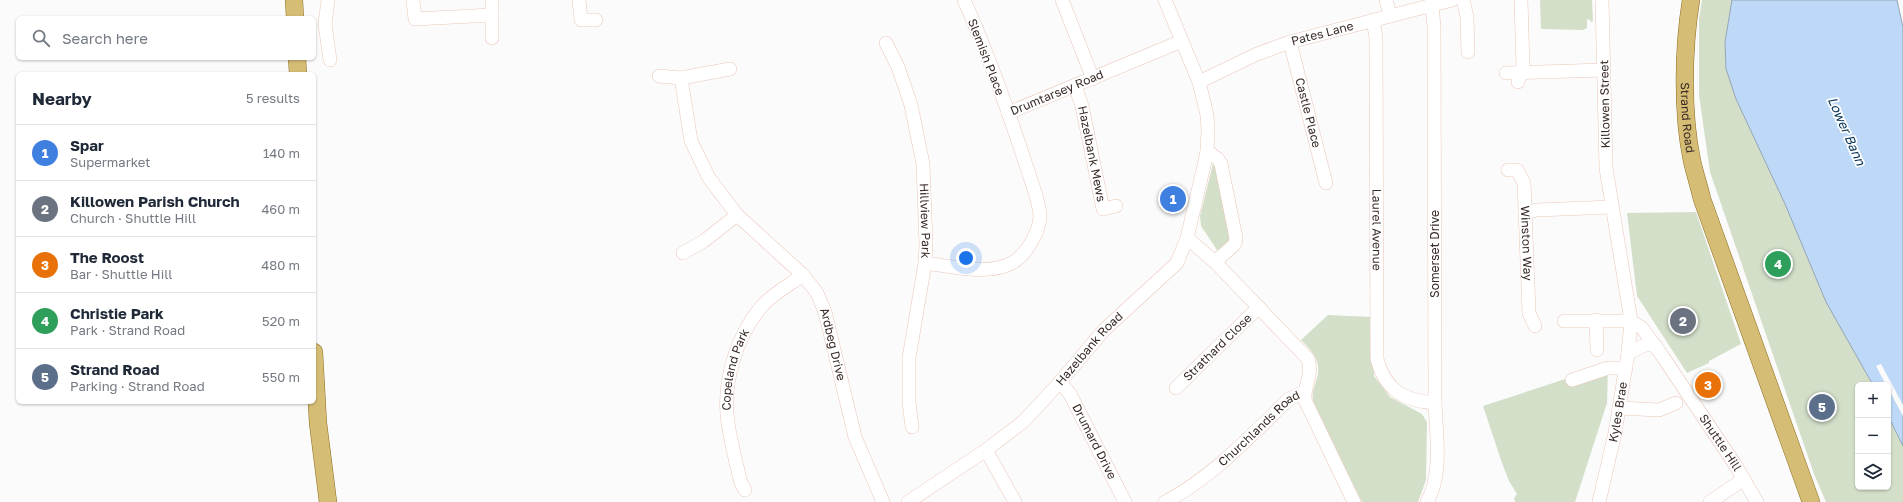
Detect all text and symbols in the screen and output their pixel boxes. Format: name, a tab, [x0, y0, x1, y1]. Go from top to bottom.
search box	[16, 16, 316, 60]
street label: Slemish Place	[965, 16, 1008, 97]
street label: Pates Lane	[1290, 18, 1355, 48]
icon: search	[30, 27, 52, 49]
text: Search here	[62, 29, 148, 47]
street label: Killowen Street	[1596, 59, 1613, 148]
street label: Drumtarsey Road	[1008, 66, 1106, 118]
street label: Castle Place	[1292, 76, 1325, 149]
street label: Strand Road	[1678, 82, 1698, 154]
text: Nearby	[32, 88, 92, 109]
text: 5 results	[246, 90, 300, 106]
water label: Lower Bann	[1825, 94, 1870, 169]
street label: Hazelbank Mews	[1075, 104, 1109, 203]
text: Spar	[70, 136, 104, 154]
text: 1	[42, 145, 48, 161]
text: 140 m	[263, 145, 300, 161]
text: Supermarket	[70, 154, 151, 170]
street label: Hillview Park	[917, 183, 934, 259]
pin: 1	[1160, 184, 1186, 214]
street label: Laurel Avenue	[1369, 189, 1385, 271]
text: Killowen Parish Church	[70, 192, 240, 210]
text: 2	[41, 201, 49, 217]
text: 460 m	[261, 201, 300, 217]
street label: Winston Way	[1518, 205, 1536, 281]
text: Church · Shuttle Hill	[70, 210, 196, 226]
street label: Somerset Drive	[1427, 210, 1442, 298]
text: The Roost	[70, 248, 144, 266]
your location	[956, 248, 976, 268]
pin: 4	[1765, 249, 1791, 279]
text: 3	[41, 257, 49, 273]
text: 480 m	[261, 257, 300, 273]
text: Bar · Shuttle Hill	[70, 266, 172, 282]
text: Christie Park	[70, 304, 164, 322]
street label: Ardbeg Drive	[817, 305, 849, 382]
pin: 2	[1670, 306, 1696, 336]
street label: Hazelbank Road	[1052, 309, 1126, 388]
street label: Strathard Close	[1180, 310, 1255, 384]
text: 4	[41, 313, 49, 329]
text: 520 m	[262, 313, 300, 329]
text: Park · Strand Road	[70, 322, 185, 338]
street label: Copeland Park	[719, 326, 752, 411]
text: Strand Road	[70, 360, 159, 378]
text: 5	[41, 369, 49, 385]
text: 550 m	[262, 369, 300, 385]
pin: 3	[1695, 370, 1721, 400]
text: Parking · Strand Road	[70, 378, 205, 394]
street label: Kyles Brae	[1605, 381, 1630, 444]
map controls	[1855, 382, 1891, 490]
button: +	[1855, 382, 1891, 418]
street label: Churchlands Road	[1215, 387, 1302, 469]
pin: 5	[1809, 392, 1835, 422]
street label: Drumard Drive	[1069, 401, 1120, 482]
street label: Shuttle Hill	[1696, 411, 1745, 474]
button: −	[1855, 418, 1891, 454]
button: layers	[1855, 454, 1891, 490]

